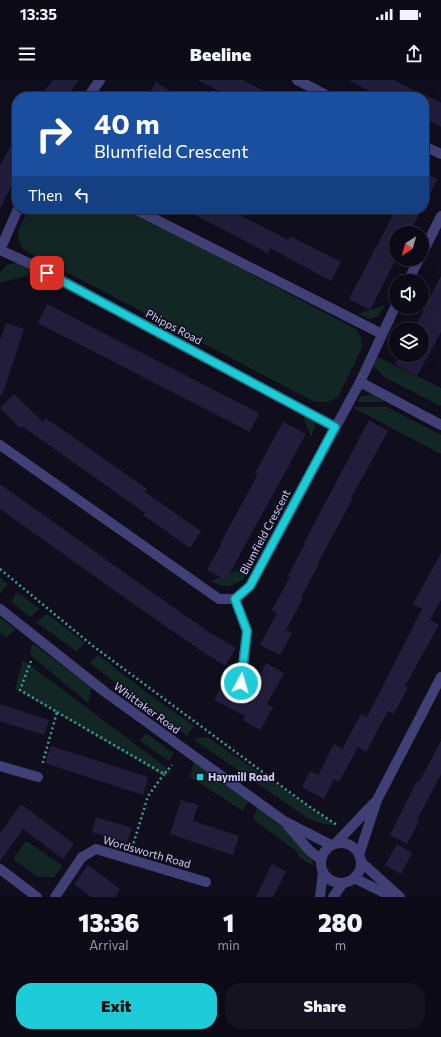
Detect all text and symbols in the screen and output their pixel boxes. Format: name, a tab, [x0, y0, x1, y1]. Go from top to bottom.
text: 13:35	[20, 5, 57, 23]
icon: menu	[16, 43, 38, 65]
text: Beeline	[190, 43, 251, 65]
icon: share	[403, 43, 425, 65]
text: 40 m	[94, 106, 160, 140]
icon: right	[28, 108, 80, 160]
text: Blumfield Crescent	[94, 140, 249, 162]
icon: left	[71, 184, 93, 206]
text: Then	[28, 186, 63, 204]
north arrow	[389, 226, 429, 266]
map controls	[389, 226, 429, 362]
pin	[30, 256, 64, 290]
icon: arrive	[36, 262, 58, 284]
button: sound	[389, 274, 429, 314]
street label: Phipps Road	[144, 306, 205, 347]
button: layers	[389, 322, 429, 362]
street label: Blumfield Crescent	[237, 487, 293, 577]
position arrow	[220, 662, 262, 704]
street label: Whittaker Road	[112, 679, 183, 736]
place label: Haymill Road	[208, 770, 275, 783]
marker: Haymill Road	[195, 772, 205, 782]
street label: Wordsworth Road	[102, 833, 193, 870]
text: 13:36	[78, 908, 139, 937]
text: 1	[223, 908, 234, 937]
text: 280	[318, 908, 363, 937]
text: Arrival	[89, 937, 128, 953]
text: min	[218, 937, 240, 953]
text: m	[335, 937, 346, 953]
button: Exit	[16, 983, 217, 1029]
button: Share	[225, 983, 425, 1029]

